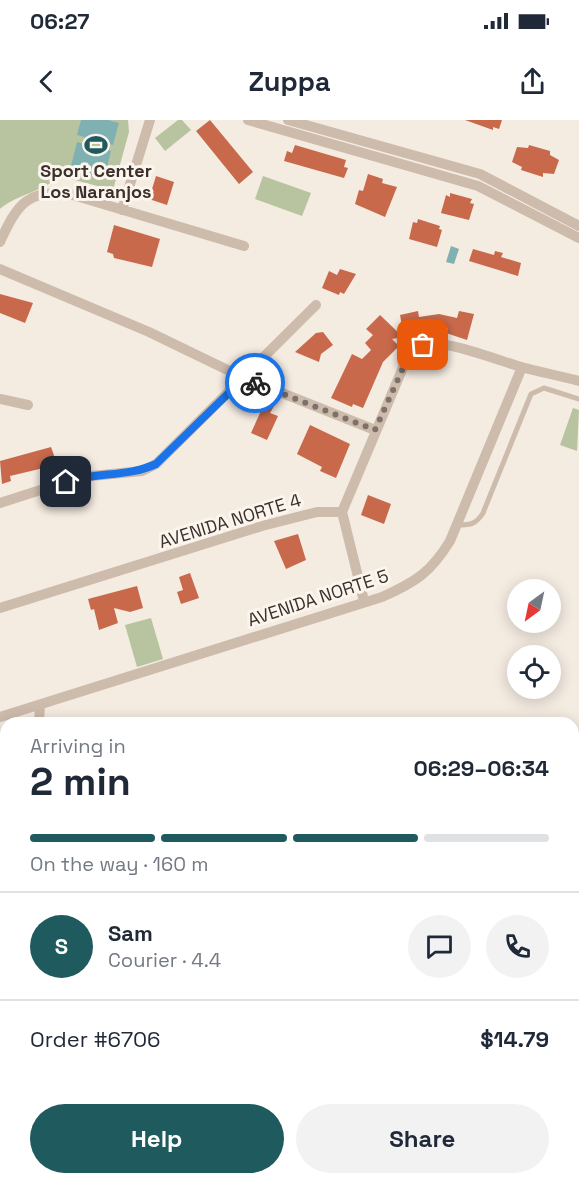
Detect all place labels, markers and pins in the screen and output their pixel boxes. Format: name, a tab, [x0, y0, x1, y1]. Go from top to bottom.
sports icon: Sport Center Los Naranjos	[83, 132, 109, 158]
place label: Sport Center Los Naranjos	[40, 159, 152, 203]
pin	[397, 319, 448, 370]
pin	[40, 456, 91, 507]

